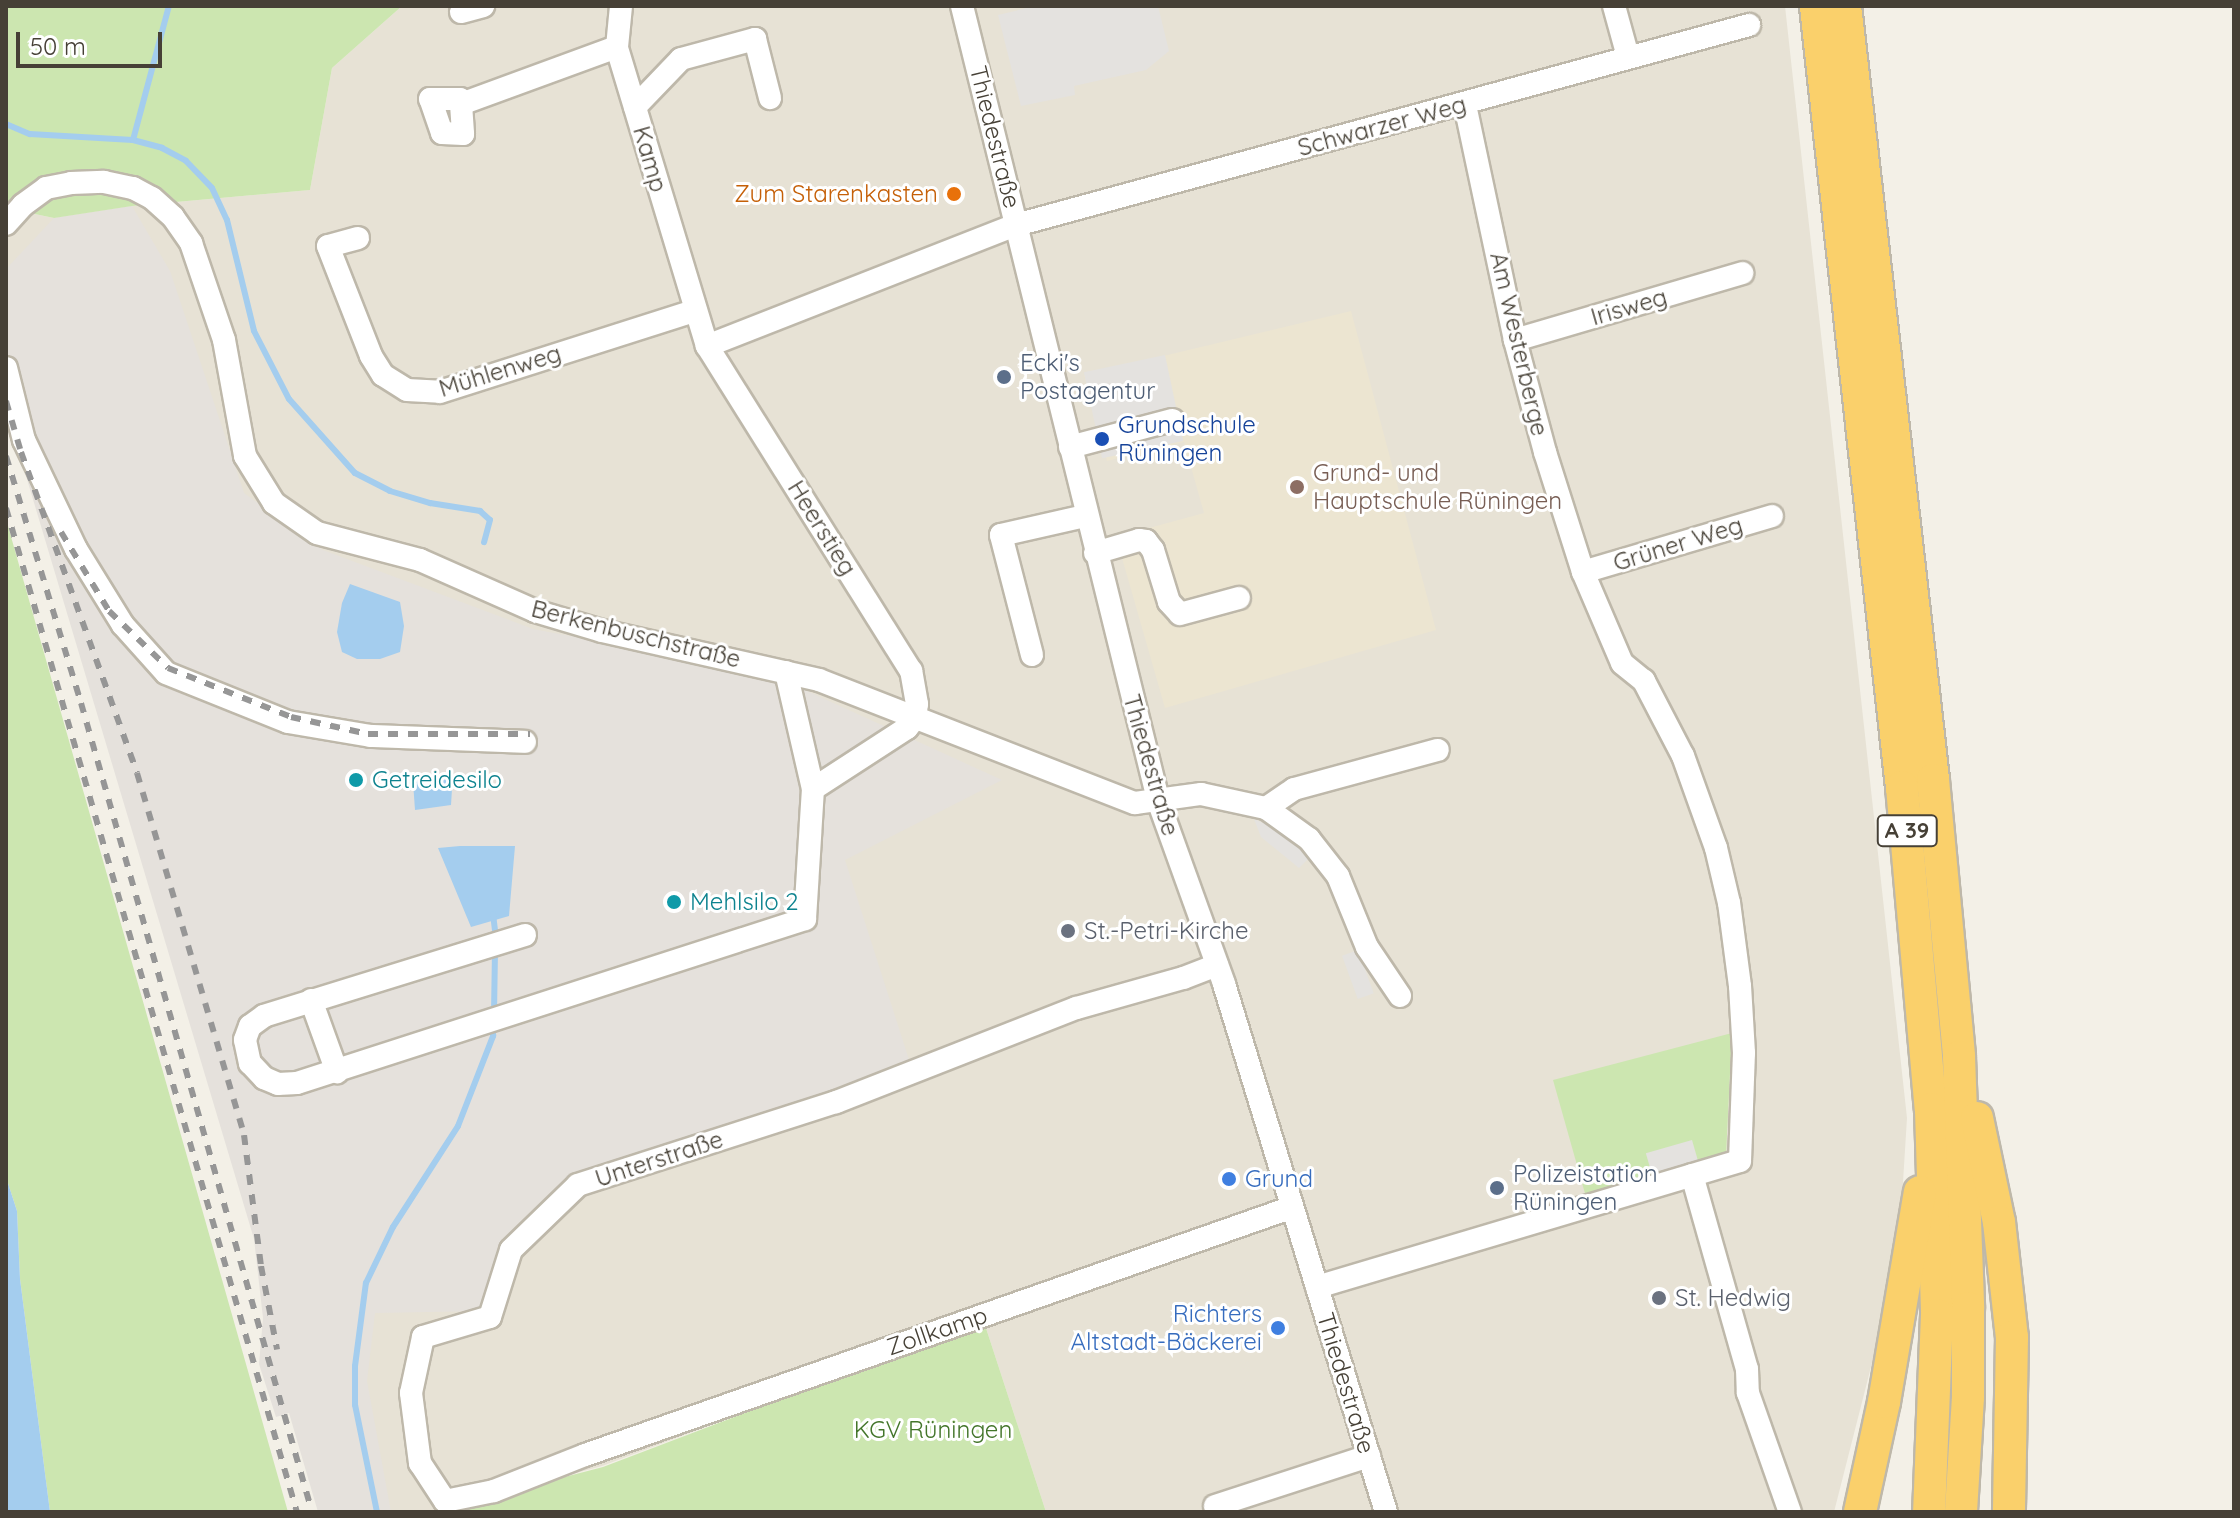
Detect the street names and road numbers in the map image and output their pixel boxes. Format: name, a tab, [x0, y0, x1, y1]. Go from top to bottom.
street label: Thiedestraße	[963, 63, 1027, 211]
street label: Schwarzer Weg	[1295, 90, 1469, 162]
street label: Kamp	[627, 123, 673, 195]
street label: Am Westerberge	[1484, 249, 1554, 439]
street label: Irisweg	[1587, 282, 1671, 332]
street label: Mühlenweg	[435, 339, 565, 403]
street label: Heerstieg	[782, 475, 862, 581]
street label: Grüner Weg	[1610, 511, 1746, 577]
street label: Berkenbuschstraße	[528, 594, 744, 674]
street label: Thiedestraße	[1117, 691, 1185, 839]
road number: A 39	[1875, 813, 1939, 849]
street label: Unterstraße	[591, 1125, 727, 1193]
street label: Zollkamp	[883, 1300, 991, 1362]
street label: Thiedestraße	[1311, 1309, 1381, 1457]

